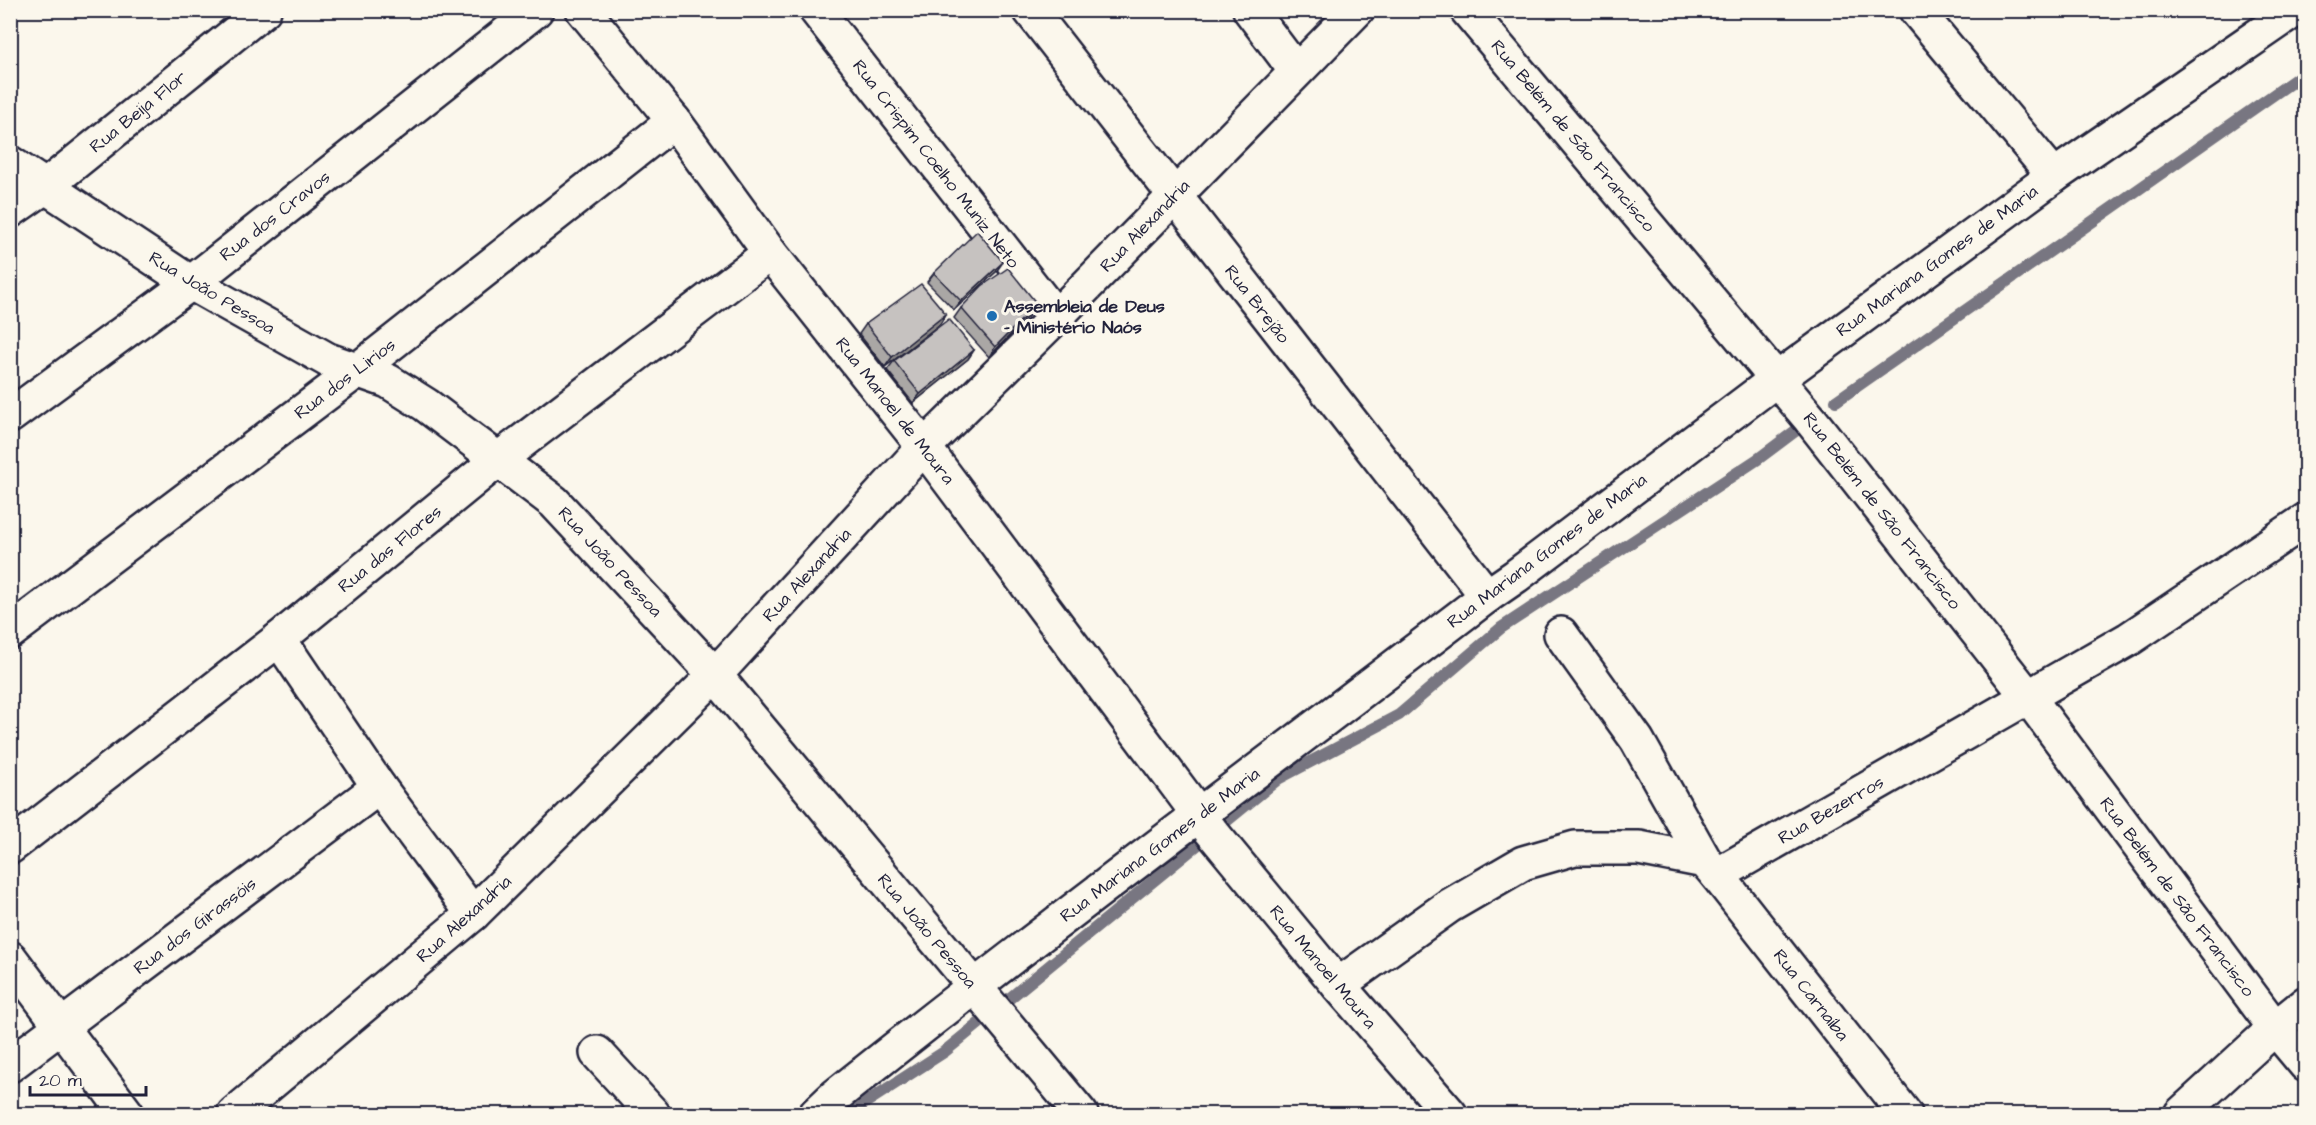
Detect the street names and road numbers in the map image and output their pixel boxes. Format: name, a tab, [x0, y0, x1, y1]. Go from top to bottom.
street label: Rua Belém de São Francisco	[1485, 34, 1661, 238]
street label: Rua Crispim Coelho Muniz Neto	[847, 54, 1025, 274]
street label: Rua Beija Flor	[84, 65, 192, 159]
street label: Rua dos Cravos	[214, 165, 336, 267]
street label: Rua Alexandria	[1094, 174, 1196, 278]
street label: Rua Mariana Gomes de Maria	[1831, 179, 2043, 343]
street label: Rua João Pessoa	[144, 245, 280, 341]
street label: Rua Brejão	[1218, 260, 1296, 348]
street label: Rua Manoel de Moura	[830, 332, 960, 490]
street label: Rua dos Lirios	[289, 333, 401, 425]
street label: Rua Belém de São Francisco	[1797, 407, 1967, 615]
street label: Rua Mariana Gomes de Maria	[1442, 468, 1652, 634]
street label: Rua das Flores	[333, 499, 447, 599]
street label: Rua João Pessoa	[552, 501, 668, 623]
street label: Rua Alexandria	[757, 523, 857, 627]
street label: Rua Mariana Gomes de Maria	[1055, 762, 1265, 928]
street label: Rua Bezerros	[1773, 770, 1889, 850]
street label: Rua Belém de São Francisco	[2094, 792, 2260, 1002]
street label: Rua João Pessoa	[871, 868, 983, 994]
street label: Rua Alexandria	[411, 870, 517, 968]
street label: Rua dos Girassóis	[128, 871, 262, 981]
street label: Rua Manoel Moura	[1264, 900, 1382, 1034]
street label: Rua Carnaíba	[1767, 944, 1855, 1046]

